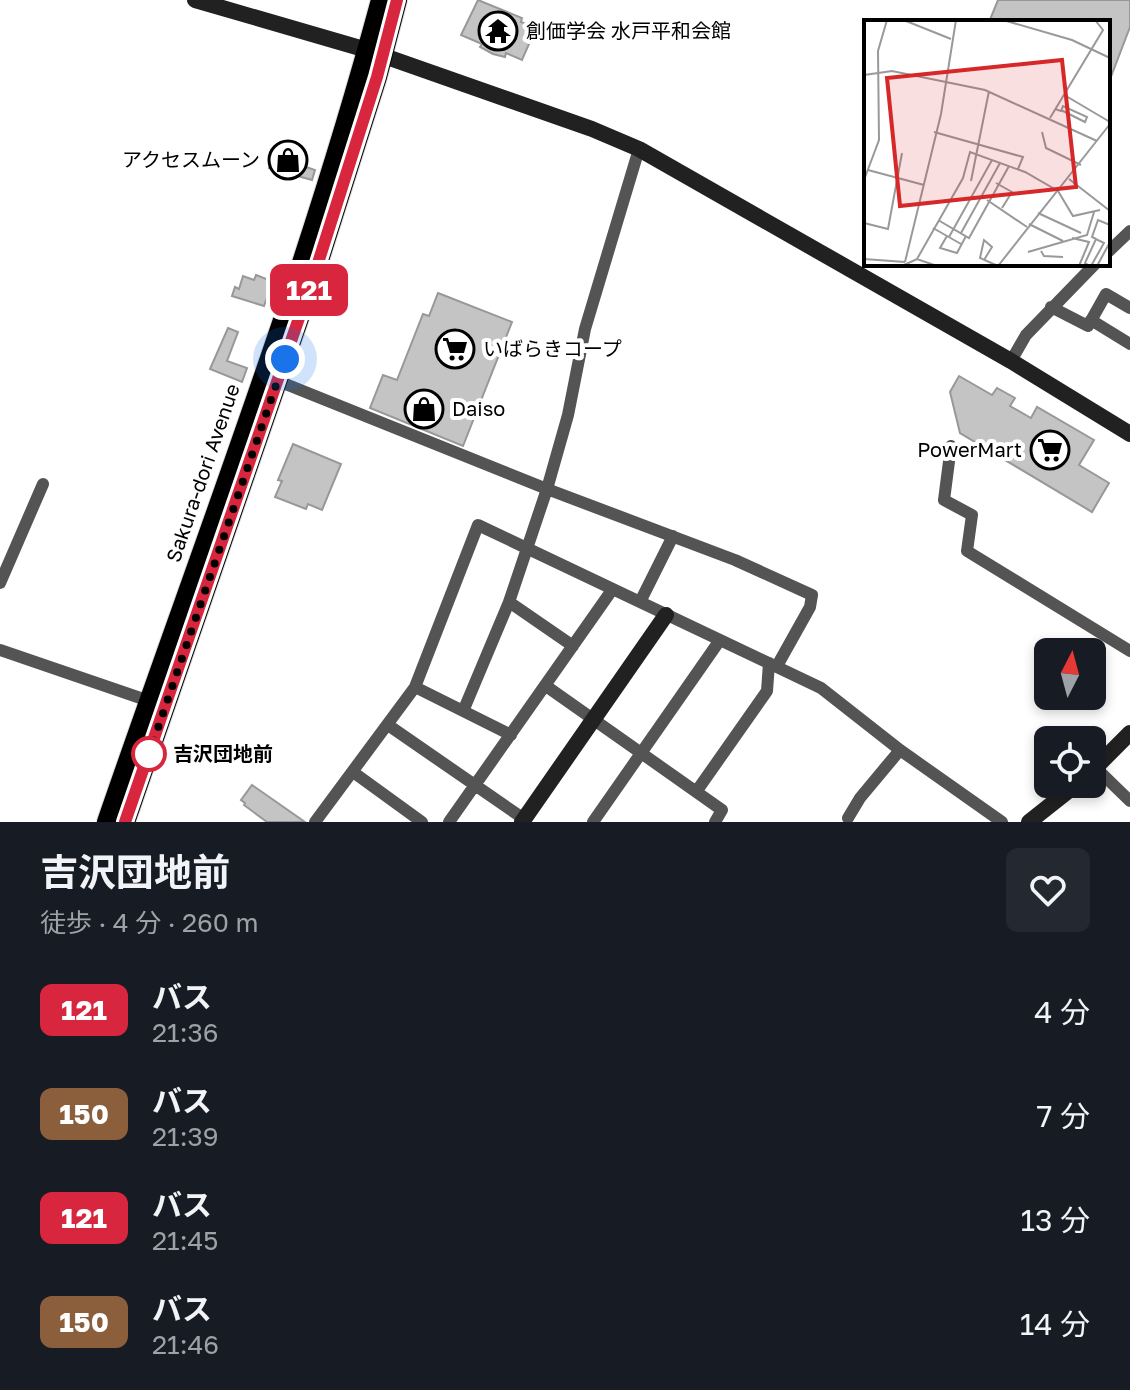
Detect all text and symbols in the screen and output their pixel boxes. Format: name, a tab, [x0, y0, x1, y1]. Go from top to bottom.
temple icon: 創価学会 水戸平和会館	[477, 10, 519, 52]
place label: 創価学会 水戸平和会館	[526, 18, 731, 42]
inset map	[864, 20, 1110, 266]
shop icon: アクセスムーン	[267, 139, 309, 181]
place label: アクセスムーン	[122, 147, 260, 171]
line badge: 121	[263, 264, 355, 316]
text: 121	[286, 273, 332, 306]
supermarket icon: いばらきコープ	[434, 328, 476, 370]
place label: いばらきコープ	[483, 336, 622, 360]
your location	[265, 339, 305, 379]
street label: Sakura-dori Avenue	[160, 380, 244, 565]
shop icon: Daiso	[403, 388, 445, 430]
place label: Daiso	[452, 396, 505, 420]
supermarket icon: PowerMart	[1029, 429, 1071, 471]
place label: PowerMart	[917, 437, 1022, 461]
north arrow	[1034, 638, 1106, 710]
map controls	[1034, 638, 1106, 798]
button: locate	[1034, 726, 1106, 798]
marker: 吉沢団地前	[132, 737, 166, 771]
place label: 吉沢団地前	[173, 741, 273, 765]
button: heart	[1006, 848, 1090, 932]
text: 吉沢団地前	[40, 849, 230, 894]
text: 徒歩 · 4 分 · 260 m	[40, 907, 258, 938]
text: バス	[152, 979, 212, 1015]
text: 121	[61, 993, 107, 1026]
text: 4 分	[1034, 994, 1090, 1030]
text: 21:36	[152, 1017, 218, 1048]
text: バス	[152, 1083, 212, 1119]
text: 150	[59, 1097, 109, 1130]
text: 7 分	[1037, 1098, 1090, 1134]
text: 21:39	[152, 1121, 218, 1152]
text: バス	[152, 1187, 212, 1223]
text: 121	[61, 1201, 107, 1234]
text: 13 分	[1020, 1202, 1090, 1238]
text: 21:45	[152, 1225, 218, 1256]
text: バス	[152, 1291, 212, 1327]
text: 150	[59, 1305, 109, 1338]
text: 14 分	[1020, 1306, 1090, 1342]
text: 21:46	[152, 1329, 219, 1360]

